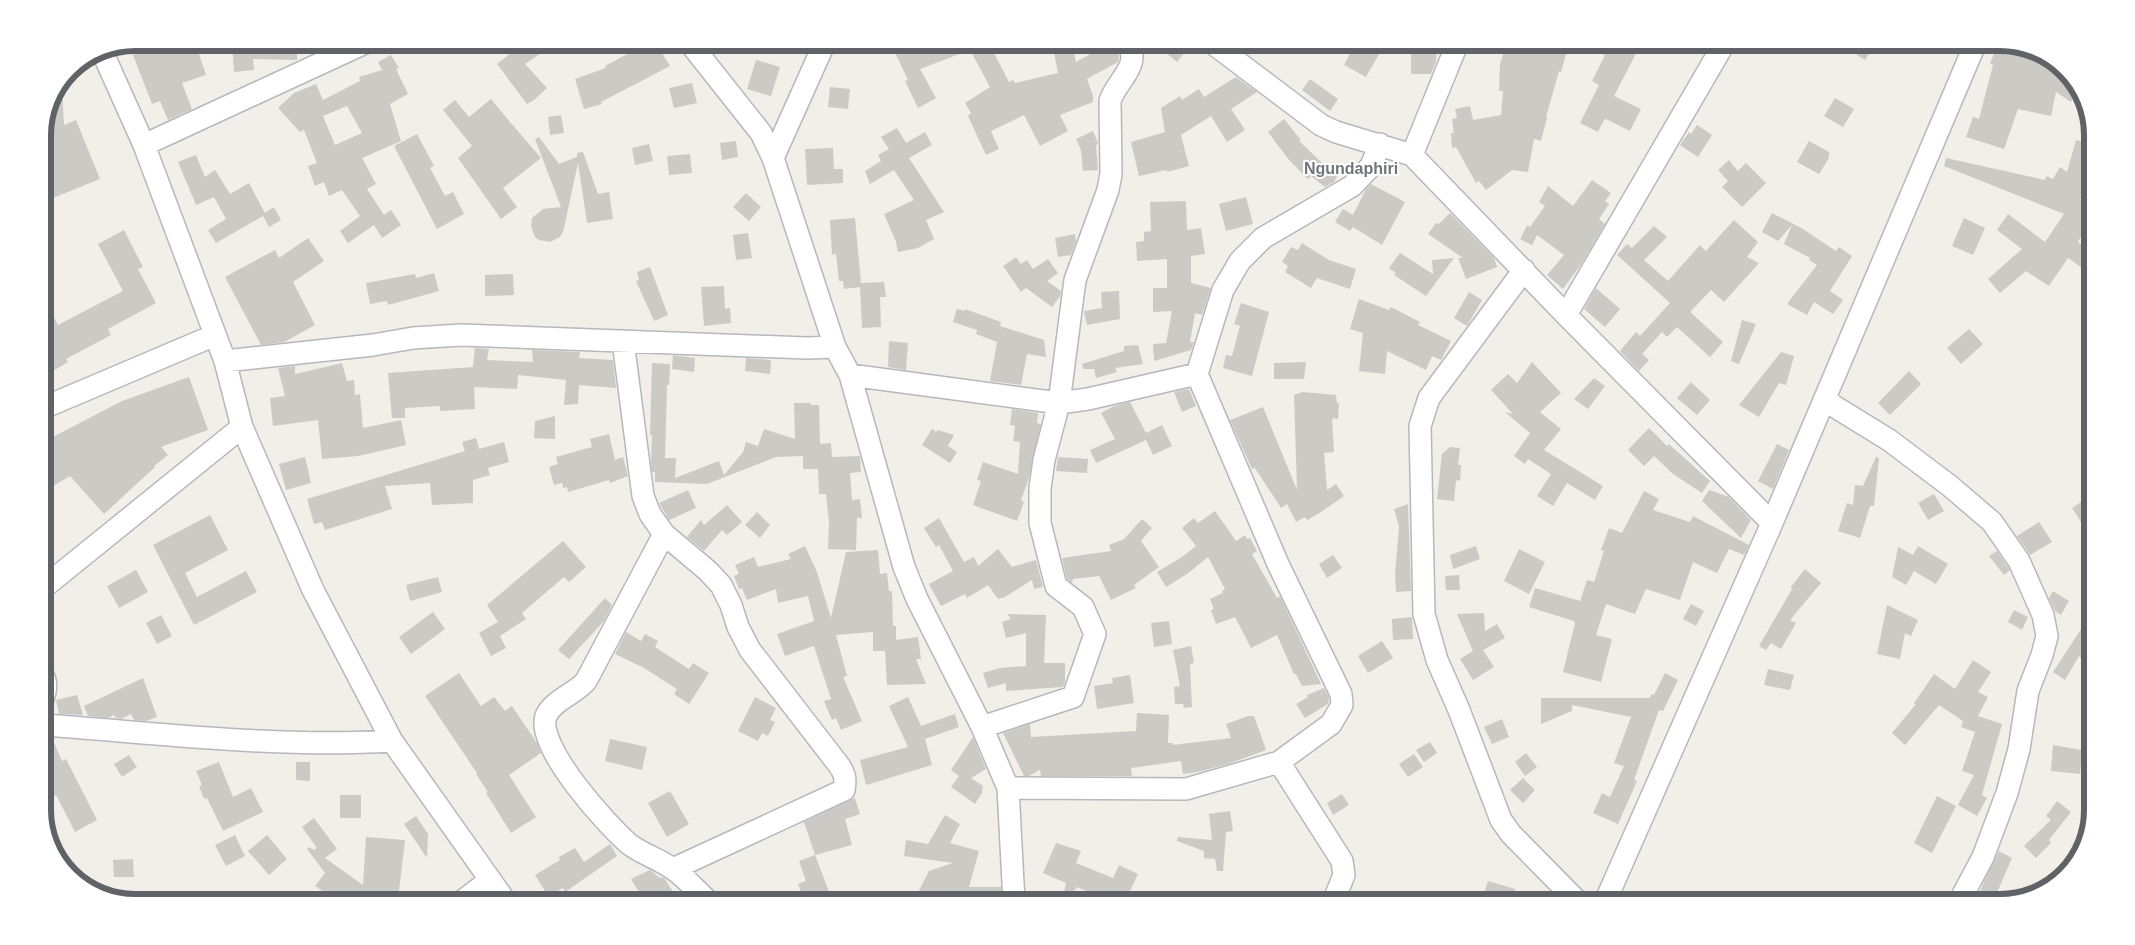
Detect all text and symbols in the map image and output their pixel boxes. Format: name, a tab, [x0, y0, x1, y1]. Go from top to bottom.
district label: Ngundaphiri	[1304, 160, 1398, 177]

